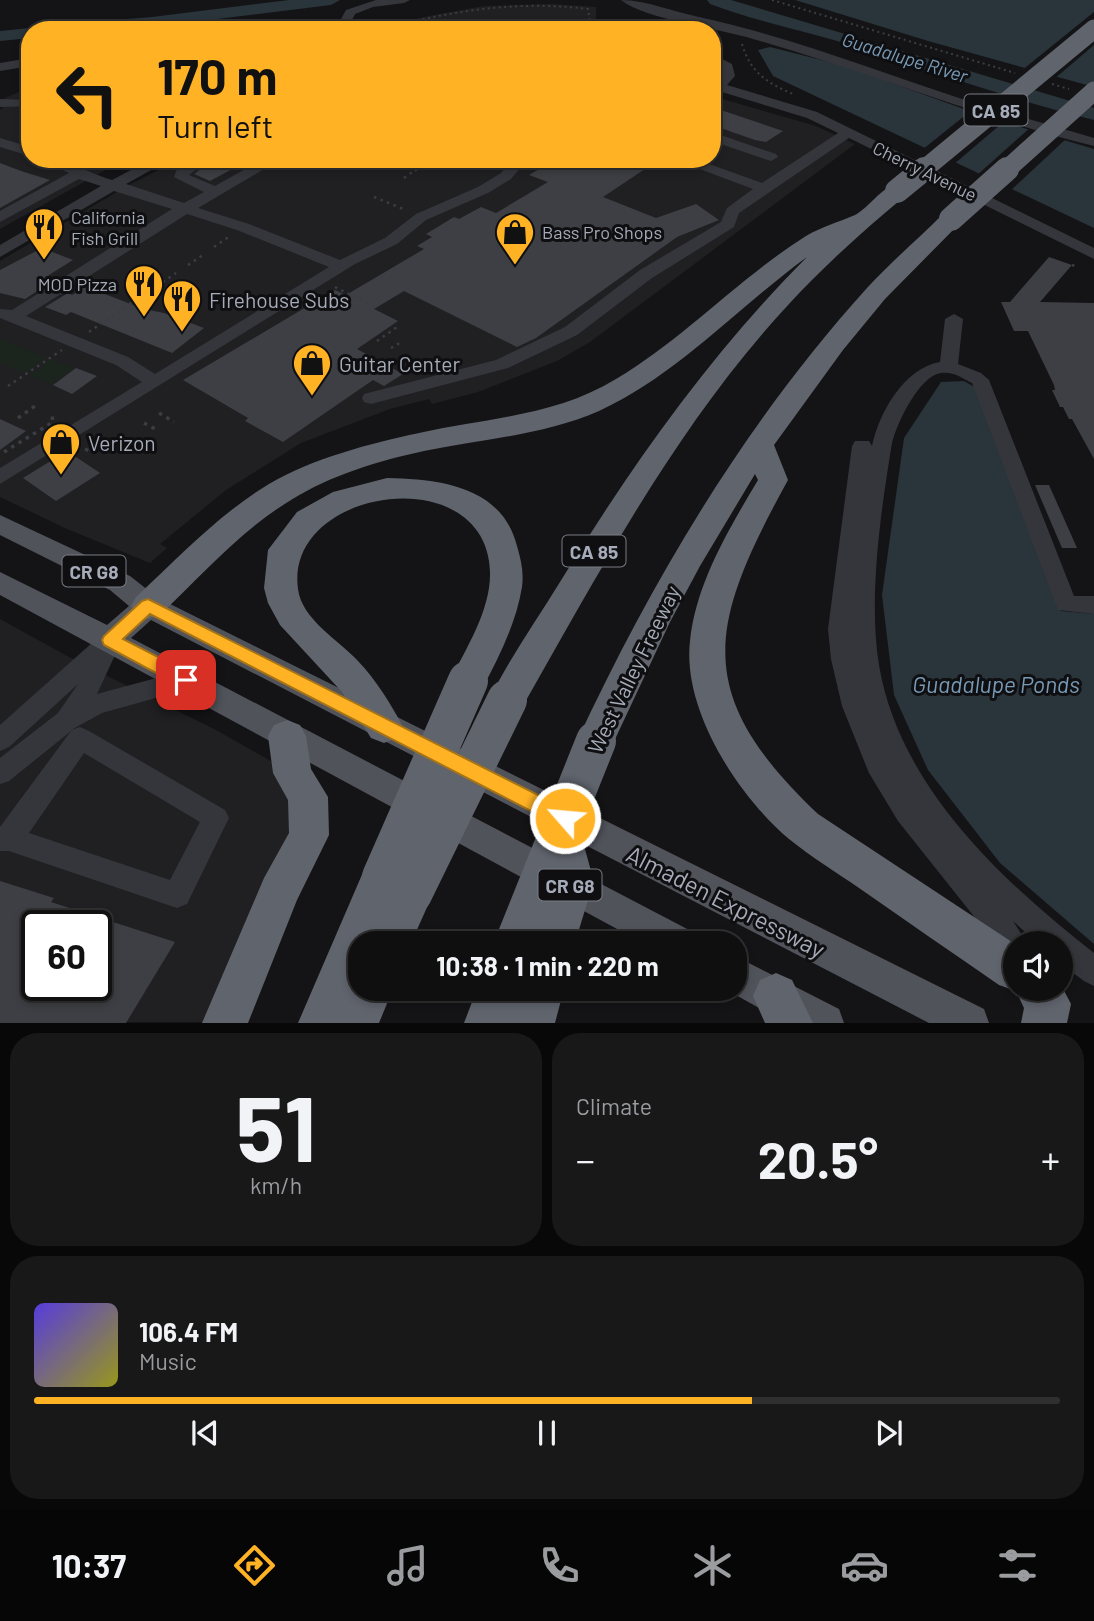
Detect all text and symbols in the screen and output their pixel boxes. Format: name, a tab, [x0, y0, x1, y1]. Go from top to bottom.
water label: Guadalupe River	[839, 27, 972, 87]
text: 170 m	[157, 46, 277, 105]
icon: left	[42, 49, 133, 140]
road number: CA 85	[964, 94, 1028, 125]
text: Turn left	[157, 106, 274, 144]
street label: Cherry Avenue	[869, 136, 981, 206]
restaurant icon: California Fish Grill	[23, 206, 65, 261]
place label: California Fish Grill	[71, 206, 145, 249]
shop icon: Bass Pro Shops	[494, 211, 536, 266]
place label: Bass Pro Shops	[542, 221, 662, 243]
restaurant icon: MOD Pizza	[123, 263, 165, 318]
place label: MOD Pizza	[38, 273, 117, 295]
restaurant icon: Firehouse Subs	[161, 278, 203, 333]
place label: Firehouse Subs	[209, 287, 349, 312]
shop icon: Guitar Center	[291, 342, 333, 397]
place label: Guitar Center	[339, 351, 460, 376]
shop icon: Verizon	[40, 421, 82, 476]
place label: Verizon	[88, 430, 156, 455]
road number: CA 85	[562, 536, 626, 566]
road number: CR G8	[62, 556, 126, 586]
street label: West Valley Freeway	[582, 581, 685, 757]
pin	[156, 650, 216, 710]
icon: arrive	[167, 661, 205, 699]
water label: Guadalupe Ponds	[912, 670, 1080, 698]
position arrow	[528, 781, 602, 855]
street label: Almaden Expressway	[622, 838, 830, 964]
road number: CR G8	[538, 870, 602, 900]
speed limit sign: 60	[21, 910, 112, 1001]
map controls	[1003, 931, 1073, 1001]
button: sound	[1003, 931, 1073, 1001]
text: 10:38 · 1 min · 220 m	[436, 950, 659, 981]
text: 51	[236, 1071, 316, 1180]
text: Climate	[576, 1092, 652, 1120]
text: 20.5°	[758, 1127, 878, 1189]
text: −	[576, 1136, 595, 1182]
text: +	[1041, 1136, 1060, 1182]
text: km/h	[250, 1171, 302, 1199]
text: 106.4 FM	[139, 1316, 238, 1347]
text: Music	[139, 1347, 197, 1375]
icon: previous	[186, 1414, 224, 1452]
icon: pause	[528, 1414, 566, 1452]
icon: next	[870, 1414, 908, 1452]
icon: directions	[230, 1541, 279, 1590]
icon: music	[383, 1541, 432, 1590]
icon: phone	[535, 1541, 584, 1590]
icon: climate	[688, 1541, 737, 1590]
icon: car	[840, 1541, 889, 1590]
icon: filters	[993, 1541, 1042, 1590]
text: 10:37	[52, 1546, 126, 1584]

